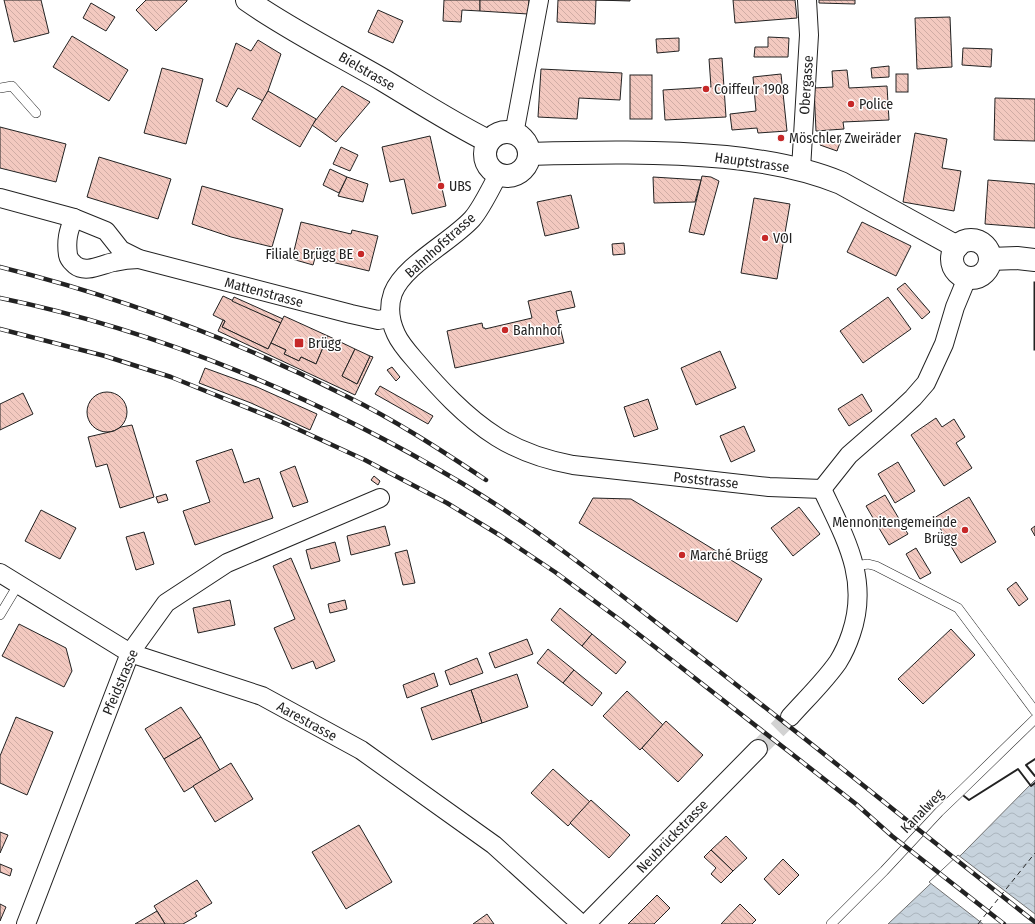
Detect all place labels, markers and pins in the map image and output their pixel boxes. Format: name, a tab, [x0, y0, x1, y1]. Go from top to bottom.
place label: Coiffeur 1908	[714, 81, 789, 98]
marker: Coiffeur 1908	[701, 84, 711, 94]
place label: Police	[859, 96, 893, 113]
marker: Police	[846, 99, 856, 109]
place label: Möschler Zweiräder	[789, 130, 901, 147]
marker: Möschler Zweiräder	[776, 133, 786, 143]
place label: UBS	[449, 178, 472, 195]
marker: UBS	[436, 181, 446, 191]
place label: VOI	[773, 230, 793, 247]
marker: VOI	[760, 233, 770, 243]
place label: Filiale Brügg BE	[265, 246, 353, 263]
marker: Filiale Brügg BE	[356, 249, 366, 259]
place label: Bahnhof	[513, 322, 563, 339]
marker: Bahnhof	[500, 325, 510, 335]
place label: Brügg	[308, 335, 341, 352]
marker: Brügg	[293, 337, 305, 349]
place label: Mennonitengemeinde Brügg	[832, 514, 957, 547]
marker: Mennonitengemeinde Brügg	[960, 525, 970, 535]
place label: Marché Brügg	[690, 547, 768, 564]
marker: Marché Brügg	[677, 550, 687, 560]

